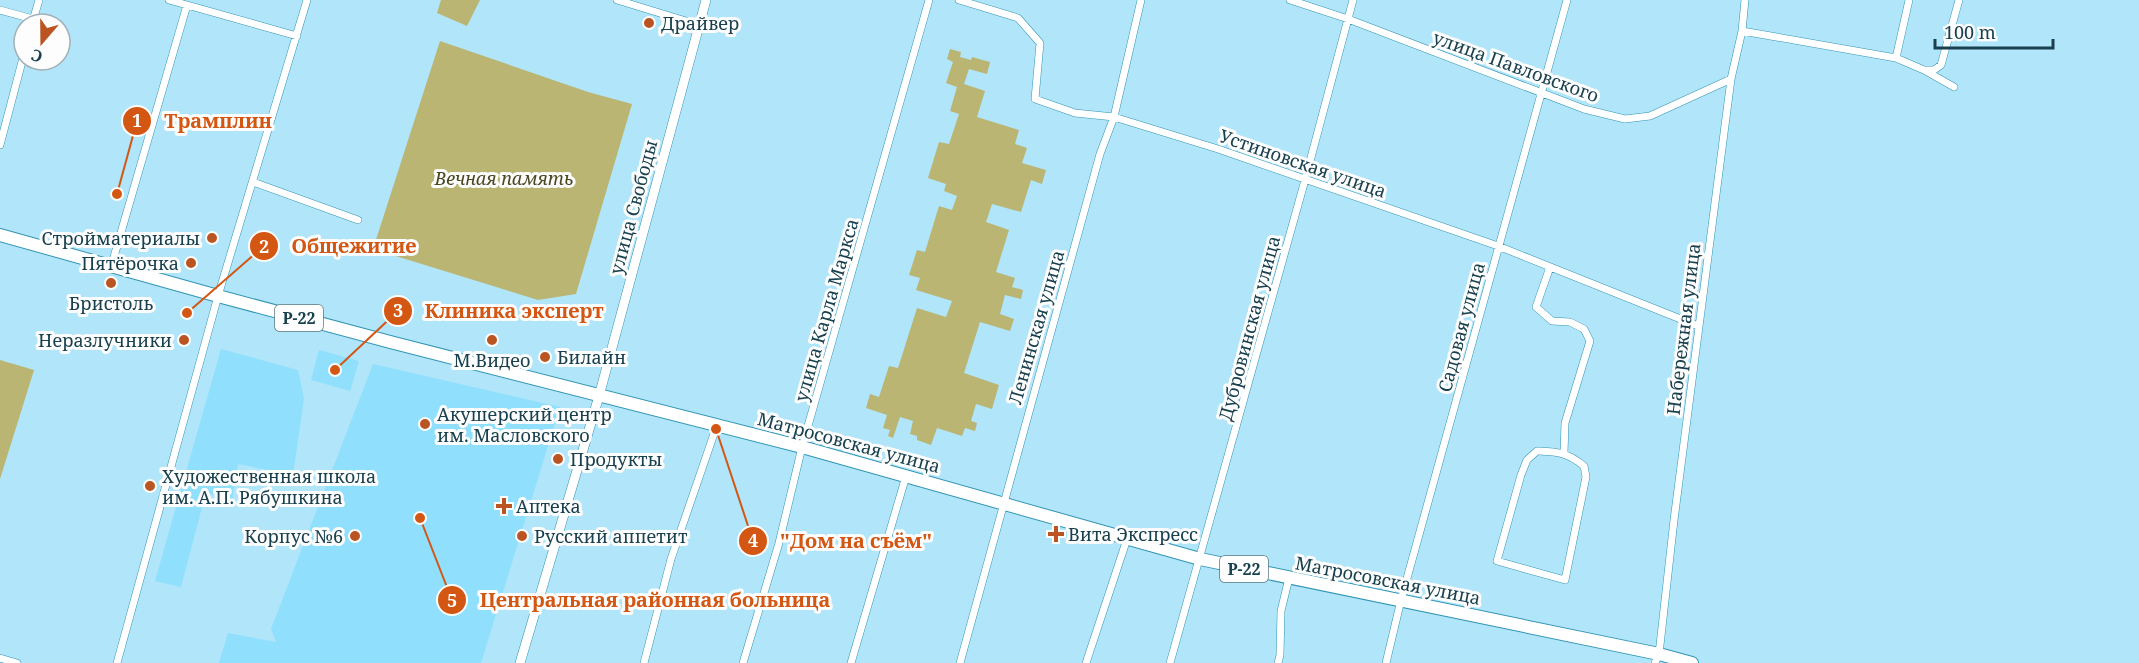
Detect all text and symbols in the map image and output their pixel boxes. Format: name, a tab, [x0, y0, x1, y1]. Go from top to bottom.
place label: Драйвер	[661, 11, 739, 35]
north arrow	[12, 12, 72, 72]
scale bar	[1935, 12, 2054, 50]
marker: Драйвер	[642, 16, 656, 30]
text: 100 m	[1944, 20, 1996, 44]
street label: улица Павловского	[1430, 25, 1602, 107]
text: С	[28, 44, 46, 68]
callout: Трамплин	[122, 102, 284, 140]
text: Трамплин	[164, 107, 273, 134]
text: 1	[132, 108, 142, 132]
street label: Устиновская улица	[1216, 123, 1390, 203]
street label: улица Свободы	[603, 137, 663, 277]
park label: Вечная память	[434, 166, 573, 190]
street label: улица Карла Маркса	[788, 216, 864, 404]
place label: Стройматериалы	[41, 226, 200, 250]
callout: Общежитие	[249, 227, 428, 265]
marker: Стройматериалы	[205, 231, 219, 245]
text: Общежитие	[291, 232, 417, 259]
street label: Дубровинская улица	[1213, 233, 1285, 423]
text: 2	[259, 234, 269, 258]
street label: Набережная улица	[1661, 242, 1705, 416]
street label: Ленинская улица	[1003, 247, 1069, 407]
place label: Пятёрочка	[81, 251, 179, 275]
marker: Пятёрочка	[184, 256, 198, 270]
street label: Садовая улица	[1432, 259, 1490, 395]
marker: Бристоль	[104, 276, 118, 290]
place label: Бристоль	[69, 291, 154, 315]
callout: Клиника эксперт	[383, 292, 616, 330]
text: Клиника эксперт	[424, 297, 604, 324]
text: 3	[393, 298, 403, 322]
road number: Р-22	[275, 305, 323, 331]
place label: Неразлучники	[38, 328, 172, 352]
marker: Неразлучники	[177, 333, 191, 347]
marker: М.Видео	[485, 333, 499, 347]
place label: Билайн	[557, 345, 626, 369]
place label: М.Видео	[454, 348, 530, 372]
marker: Билайн	[538, 350, 552, 364]
place label: Акушерский центр им. Масловского	[437, 402, 612, 447]
street label: Матросовская улица	[755, 406, 943, 478]
marker: Акушерский центр им. Масловского	[418, 417, 432, 431]
place label: Продукты	[570, 447, 663, 471]
marker: Продукты	[551, 452, 565, 466]
place label: Художественная школа им. А.П. Рябушкина	[162, 464, 376, 509]
marker: Художественная школа им. А.П. Рябушкина	[143, 479, 157, 493]
place label: Аптека	[516, 494, 581, 518]
marker: Аптека	[497, 499, 511, 513]
callout: "Дом на съём"	[738, 522, 945, 560]
place label: Вита Экспресс	[1068, 522, 1198, 546]
place label: Корпус №6	[244, 524, 343, 548]
place label: Русский аппетит	[534, 524, 688, 548]
text: "Дом на съём"	[780, 527, 932, 554]
marker: Вита Экспресс	[1049, 527, 1063, 541]
text: 4	[748, 528, 758, 552]
marker: Корпус №6	[348, 529, 362, 543]
marker: Русский аппетит	[515, 529, 529, 543]
street label: Матросовская улица	[1293, 550, 1483, 610]
road number: Р-22	[1220, 556, 1268, 582]
callout: Центральная районная больница	[437, 581, 842, 619]
text: Центральная районная больница	[480, 586, 830, 613]
text: 5	[447, 588, 457, 612]

